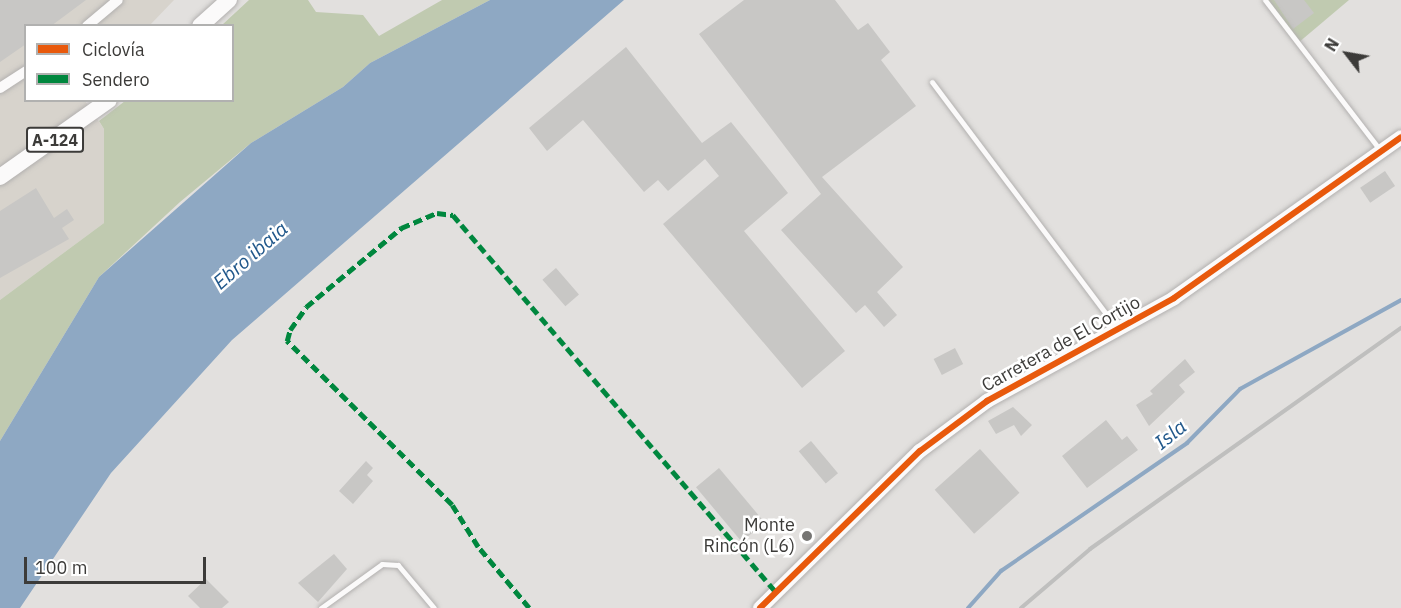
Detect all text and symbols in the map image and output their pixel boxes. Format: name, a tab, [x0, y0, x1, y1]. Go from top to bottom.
legend	[24, 24, 234, 102]
north arrow	[1317, 24, 1377, 84]
text: N	[1320, 35, 1343, 55]
text: Ciclovía	[82, 38, 145, 61]
text: Sendero	[82, 68, 149, 91]
road number: A-124	[25, 127, 85, 153]
water label: Ebro ibaia	[208, 216, 292, 294]
street label: Carretera de El Cortijo	[978, 291, 1144, 397]
water label: Isla	[1149, 414, 1191, 454]
place label: Monte Rincón (L6)	[703, 515, 795, 558]
marker: Monte Rincón (L6)	[800, 529, 814, 543]
scale bar	[27, 545, 208, 583]
text: 100 m	[35, 556, 87, 579]

